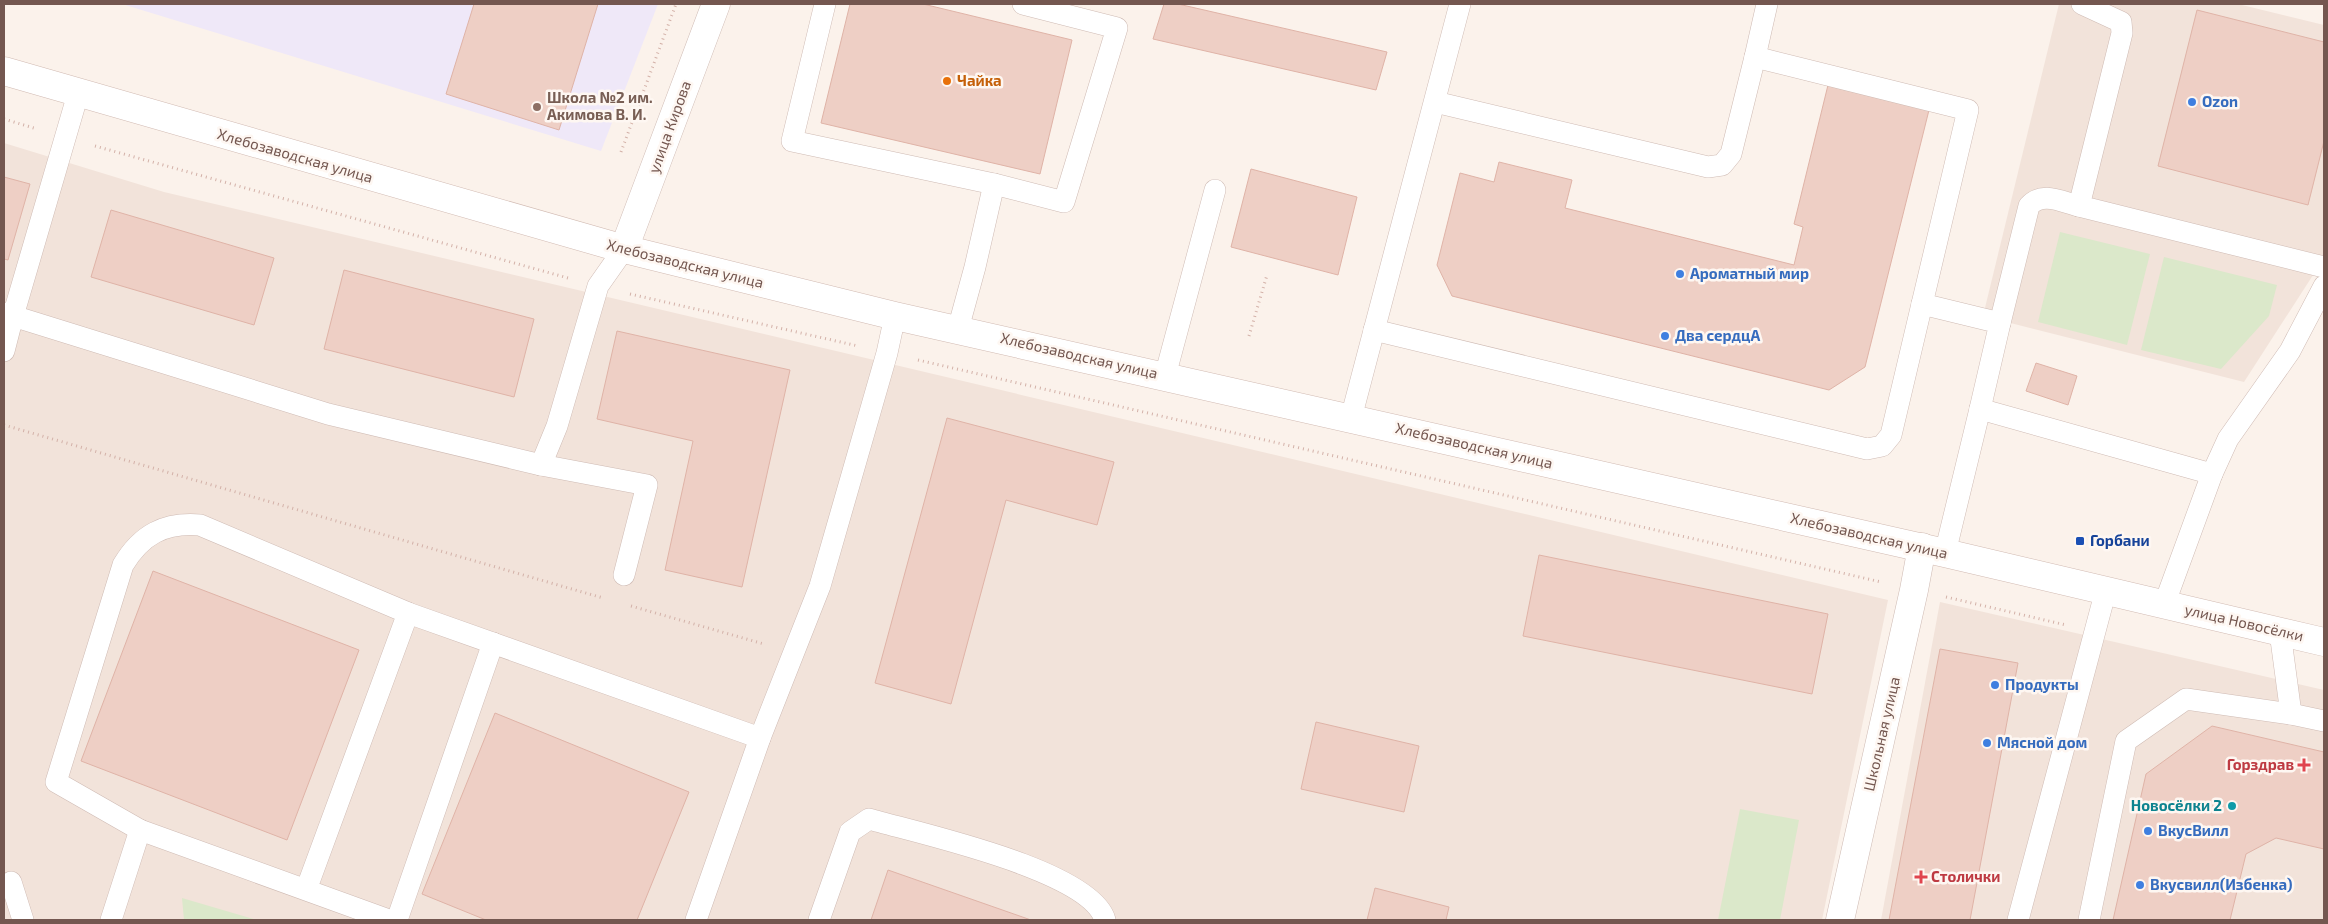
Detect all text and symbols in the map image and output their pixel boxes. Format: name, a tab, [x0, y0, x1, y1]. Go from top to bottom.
place label: Чайка	[957, 71, 1002, 89]
marker: Чайка	[941, 75, 953, 87]
street label: улица Кирова	[644, 78, 695, 176]
place label: Школа №2 им. Акимова В. И.	[547, 88, 653, 123]
place label: Ozon	[2202, 92, 2238, 110]
marker: Ozon	[2186, 96, 2198, 108]
marker: Школа №2 им. Акимова В. И.	[531, 101, 543, 113]
street label: Хлебозаводская улица	[215, 124, 375, 187]
street label: Хлебозаводская улица	[605, 235, 766, 292]
place label: Ароматный мир	[1690, 264, 1809, 282]
marker: Ароматный мир	[1674, 268, 1686, 280]
place label: Два сердцА	[1675, 326, 1760, 344]
street label: Хлебозаводская улица	[999, 328, 1160, 383]
marker: Два сердцА	[1659, 330, 1671, 342]
street label: Хлебозаводская улица	[1394, 418, 1555, 473]
street label: Хлебозаводская улица	[1789, 508, 1950, 563]
place label: Горбани	[2090, 531, 2150, 549]
marker: Горбани	[2074, 535, 2086, 547]
street label: улица Новосёлки	[2183, 600, 2305, 645]
street label: Школьная улица	[1859, 675, 1904, 793]
place label: Продукты	[2005, 675, 2079, 693]
marker: Продукты	[1989, 679, 2001, 691]
place label: Мясной дом	[1997, 733, 2087, 751]
marker: Мясной дом	[1981, 737, 1993, 749]
place label: Горздрав	[2227, 755, 2294, 773]
marker: Горздрав	[2298, 759, 2310, 771]
place label: Новосёлки 2	[2131, 796, 2222, 814]
marker: Новосёлки 2	[2226, 800, 2238, 812]
place label: ВкусВилл	[2158, 821, 2229, 839]
marker: ВкусВилл	[2142, 825, 2154, 837]
place label: Столички	[1931, 867, 2000, 885]
marker: Столички	[1915, 871, 1927, 883]
place label: Вкусвилл(Избенка)	[2150, 875, 2293, 893]
marker: Вкусвилл(Избенка)	[2134, 879, 2146, 891]

